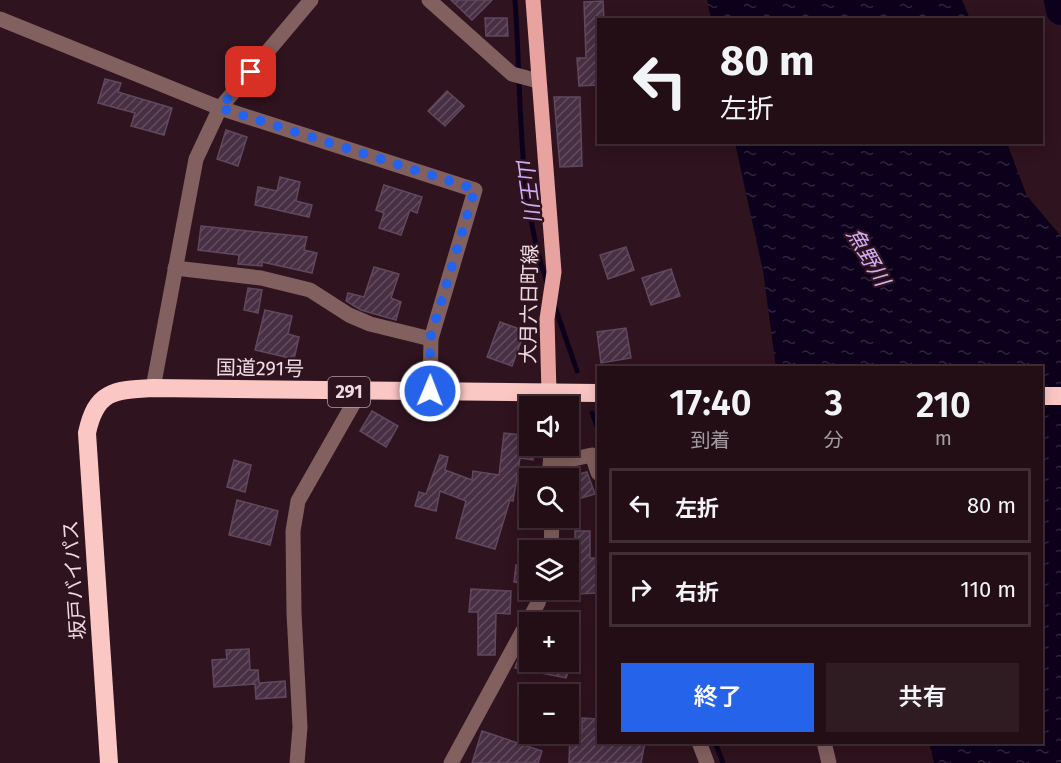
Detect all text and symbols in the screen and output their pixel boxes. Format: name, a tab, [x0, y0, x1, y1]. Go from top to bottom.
text: 80 m	[720, 36, 814, 86]
icon: left	[621, 42, 699, 120]
pin	[225, 46, 276, 97]
icon: arrive	[234, 55, 267, 88]
text: 左折	[720, 93, 774, 125]
water label: 山王川	[511, 156, 546, 224]
water label: 魚野川	[841, 223, 896, 293]
street label: 大月六日町線	[516, 244, 542, 364]
street label: 国道291号	[216, 355, 304, 381]
position arrow	[398, 359, 462, 423]
road number: 291	[328, 377, 370, 407]
text: 17:40	[669, 381, 752, 425]
text: 3	[824, 381, 843, 425]
text: 210	[916, 383, 971, 427]
map controls	[519, 396, 579, 744]
button: sound	[519, 396, 579, 456]
text: m	[935, 426, 952, 450]
text: 到着	[690, 428, 730, 452]
text: 分	[824, 428, 844, 452]
button: search	[519, 468, 579, 528]
icon: left	[624, 489, 657, 522]
text: 80 m	[967, 492, 1016, 519]
text: 左折	[675, 495, 719, 522]
street label: 坂戸バイパス	[58, 520, 90, 640]
button: layers	[519, 540, 579, 600]
icon: right	[624, 573, 657, 606]
text: 110 m	[960, 576, 1016, 603]
text: 右折	[675, 579, 719, 606]
button: +	[519, 612, 579, 672]
button: 終了	[621, 663, 814, 732]
button: 共有	[826, 663, 1019, 732]
button: −	[519, 684, 579, 744]

